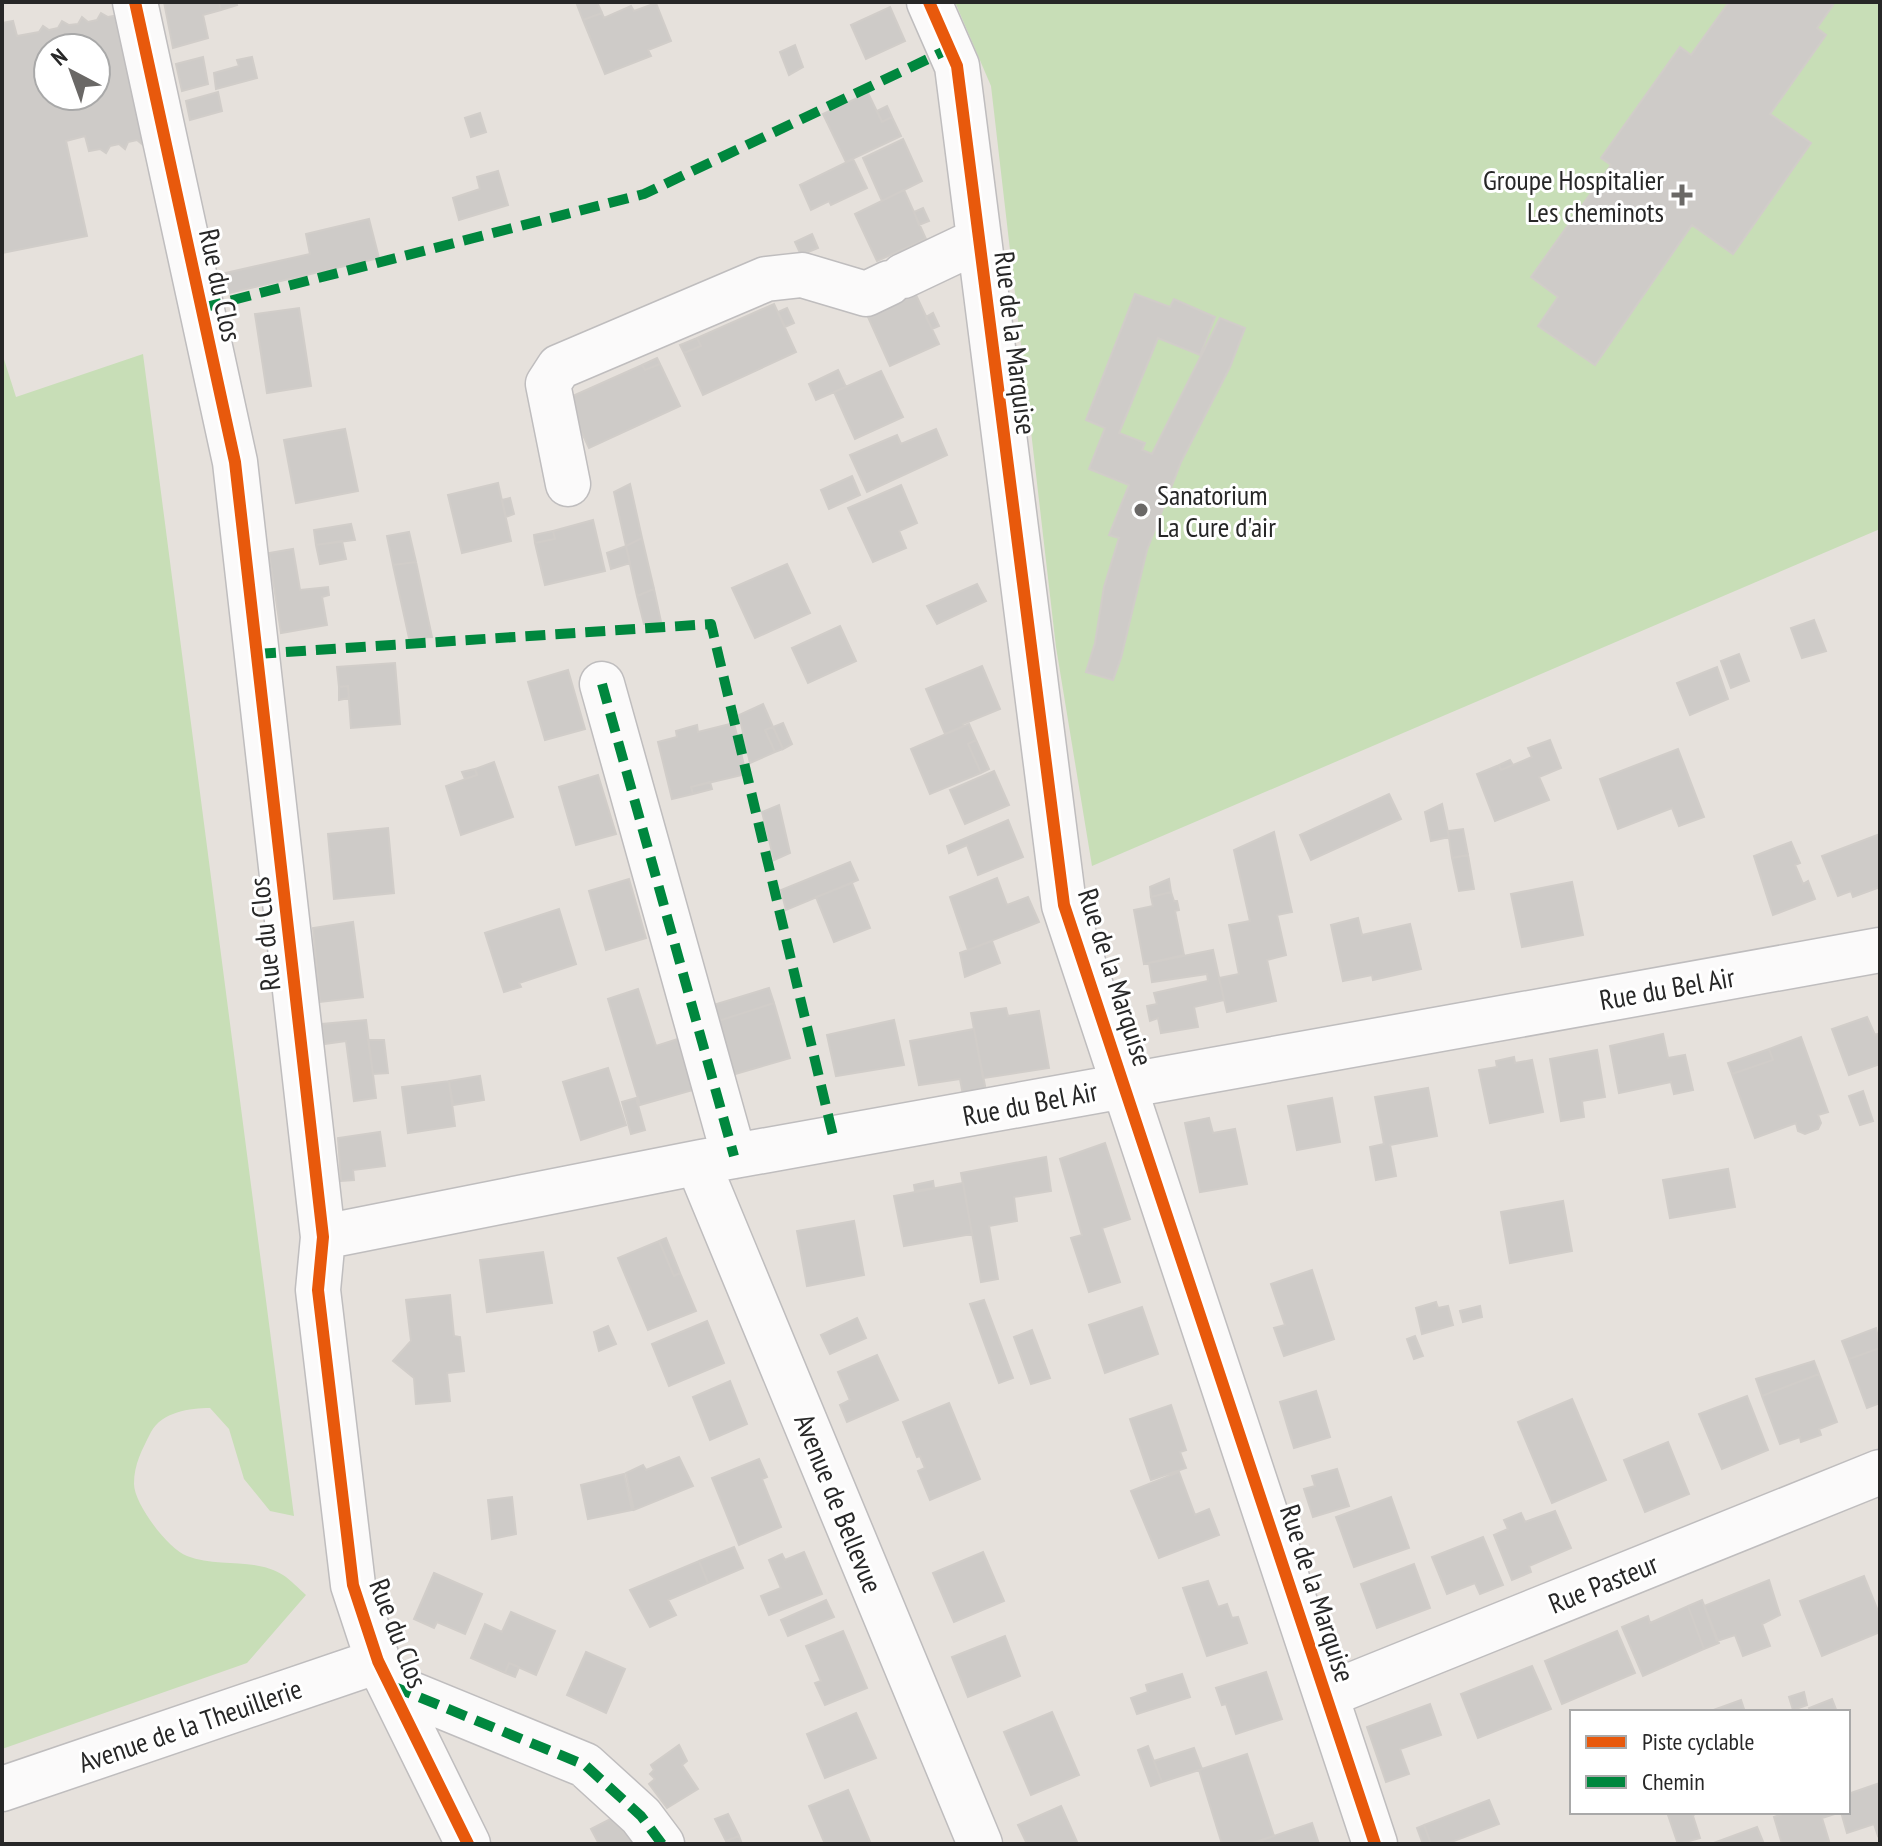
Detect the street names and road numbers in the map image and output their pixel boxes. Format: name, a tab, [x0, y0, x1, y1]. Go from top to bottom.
street label: Rue du Clos	[191, 225, 251, 345]
street label: Rue de la Marquise	[986, 249, 1046, 437]
street label: Rue du Clos	[240, 875, 288, 993]
street label: Rue de la Marquise	[1070, 884, 1162, 1070]
street label: Rue du Bel Air	[1596, 958, 1738, 1018]
street label: Rue du Bel Air	[959, 1072, 1101, 1134]
street label: Avenue de Bellevue	[786, 1408, 892, 1598]
street label: Rue de la Marquise	[1272, 1500, 1364, 1686]
street label: Rue Pasteur	[1543, 1544, 1663, 1622]
street label: Rue du Clos	[361, 1573, 437, 1693]
street label: Avenue de la Theuillerie	[73, 1669, 307, 1781]

